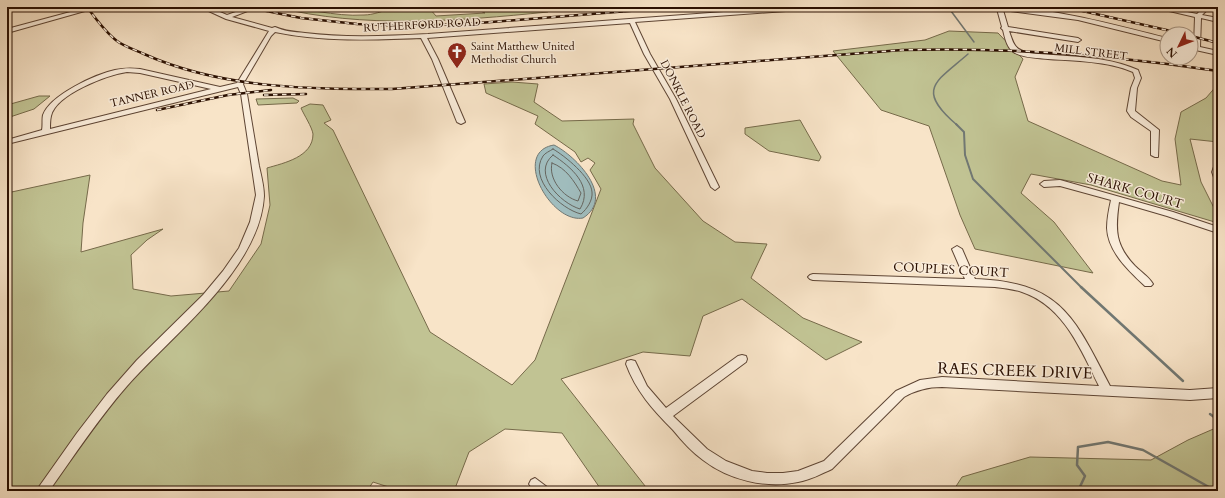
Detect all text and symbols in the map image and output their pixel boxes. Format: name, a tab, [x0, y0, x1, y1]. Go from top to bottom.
street label: RUTHERFORD ROAD	[363, 14, 481, 36]
north arrow	[1159, 26, 1199, 66]
place label: Saint Matthew United Methodist Church	[471, 39, 575, 67]
street label: MILL STREET	[1054, 40, 1128, 64]
church icon: Saint Matthew United Methodist Church	[446, 41, 468, 69]
text: N	[1163, 44, 1181, 61]
street label: DONKLE ROAD	[657, 57, 709, 141]
street label: TANNER ROAD	[108, 77, 196, 111]
street label: SHARK COURT	[1085, 169, 1186, 213]
street label: COUPLES COURT	[893, 258, 1010, 282]
street label: RAES CREEK DRIVE	[937, 357, 1093, 385]

